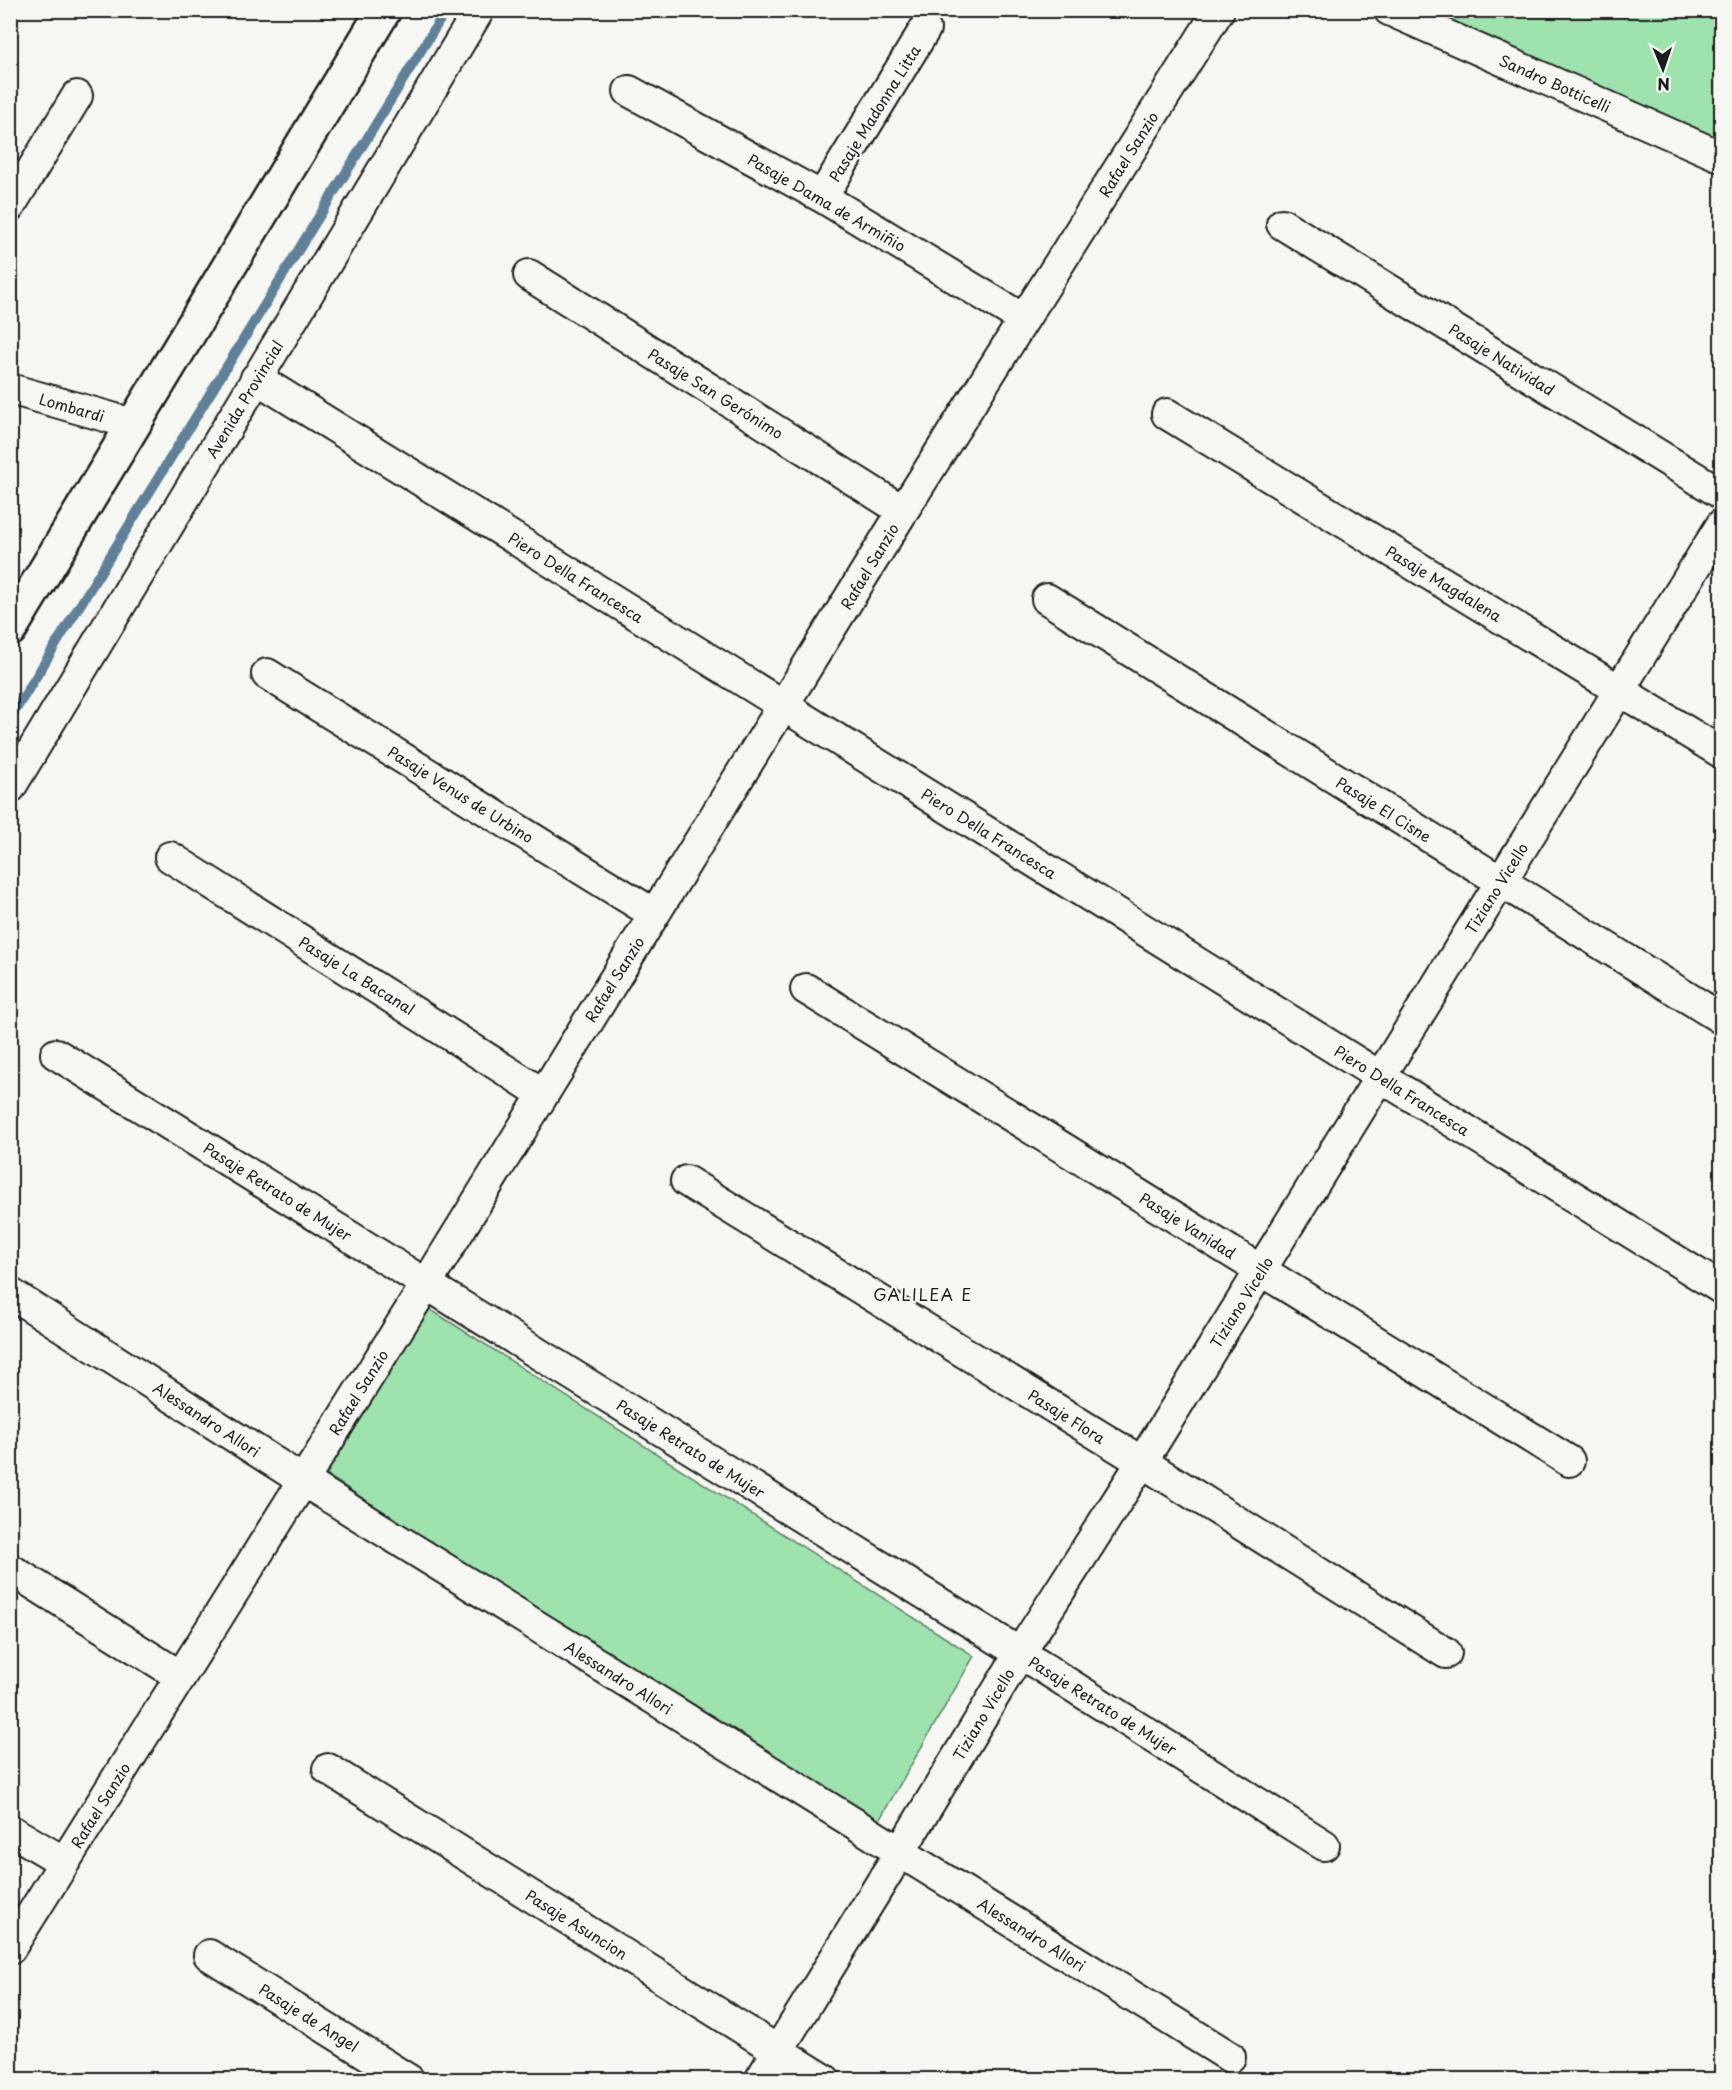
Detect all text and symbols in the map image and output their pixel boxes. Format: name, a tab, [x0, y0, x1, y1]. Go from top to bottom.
street label: Pasaje Madonna Litta	[822, 39, 926, 186]
north arrow	[1633, 39, 1693, 99]
street label: Sandro Botticelli	[1496, 48, 1614, 118]
text: N	[1657, 73, 1670, 97]
street label: Rafael Sanzio	[1093, 107, 1163, 201]
street label: Pasaje Dama de Armiñio	[744, 147, 910, 257]
street label: Pasaje Natividad	[1445, 317, 1559, 401]
street label: Avenida Provincial	[200, 336, 288, 462]
street label: Pasaje San Gerónimo	[644, 342, 788, 444]
street label: Lombardi	[37, 387, 107, 427]
street label: Rafael Sanzio	[834, 518, 904, 614]
street label: Piero Della Francesca	[504, 526, 649, 628]
street label: Pasaje Magdalena	[1382, 539, 1507, 627]
street label: Pasaje Venus de Urbino	[384, 740, 538, 848]
street label: Pasaje El Cisne	[1332, 770, 1436, 848]
street label: Piero Della Francesca	[917, 782, 1062, 884]
street label: Tiziano Vicello	[1459, 838, 1533, 938]
street label: Pasaje La Bacanal	[295, 930, 419, 1020]
street label: Rafael Sanzio	[579, 932, 649, 1026]
street label: Piero Della Francesca	[1330, 1039, 1475, 1141]
street label: Pasaje Retrato de Mujer	[199, 1136, 357, 1246]
street label: Pasaje Vanidad	[1135, 1186, 1241, 1264]
street label: Tiziano Vicello	[1204, 1252, 1278, 1352]
district label: GALILEA E	[873, 1282, 973, 1306]
street label: Rafael Sanzio	[323, 1345, 393, 1439]
street label: Alessandro Allori	[149, 1376, 265, 1462]
street label: Pasaje Flora	[1024, 1383, 1111, 1449]
street label: Pasaje Retrato de Mujer	[612, 1393, 770, 1503]
street label: Alessandro Allori	[561, 1635, 677, 1719]
street label: Pasaje Retrato de Mujer	[1024, 1650, 1182, 1760]
street label: Tiziano Vicello	[946, 1664, 1020, 1764]
street label: Rafael Sanzio	[65, 1758, 135, 1852]
street label: Pasaje Asuncion	[521, 1883, 633, 1965]
street label: Alessandro Allori	[974, 1892, 1090, 1976]
street label: Pasaje de Angel	[255, 1977, 363, 2057]

